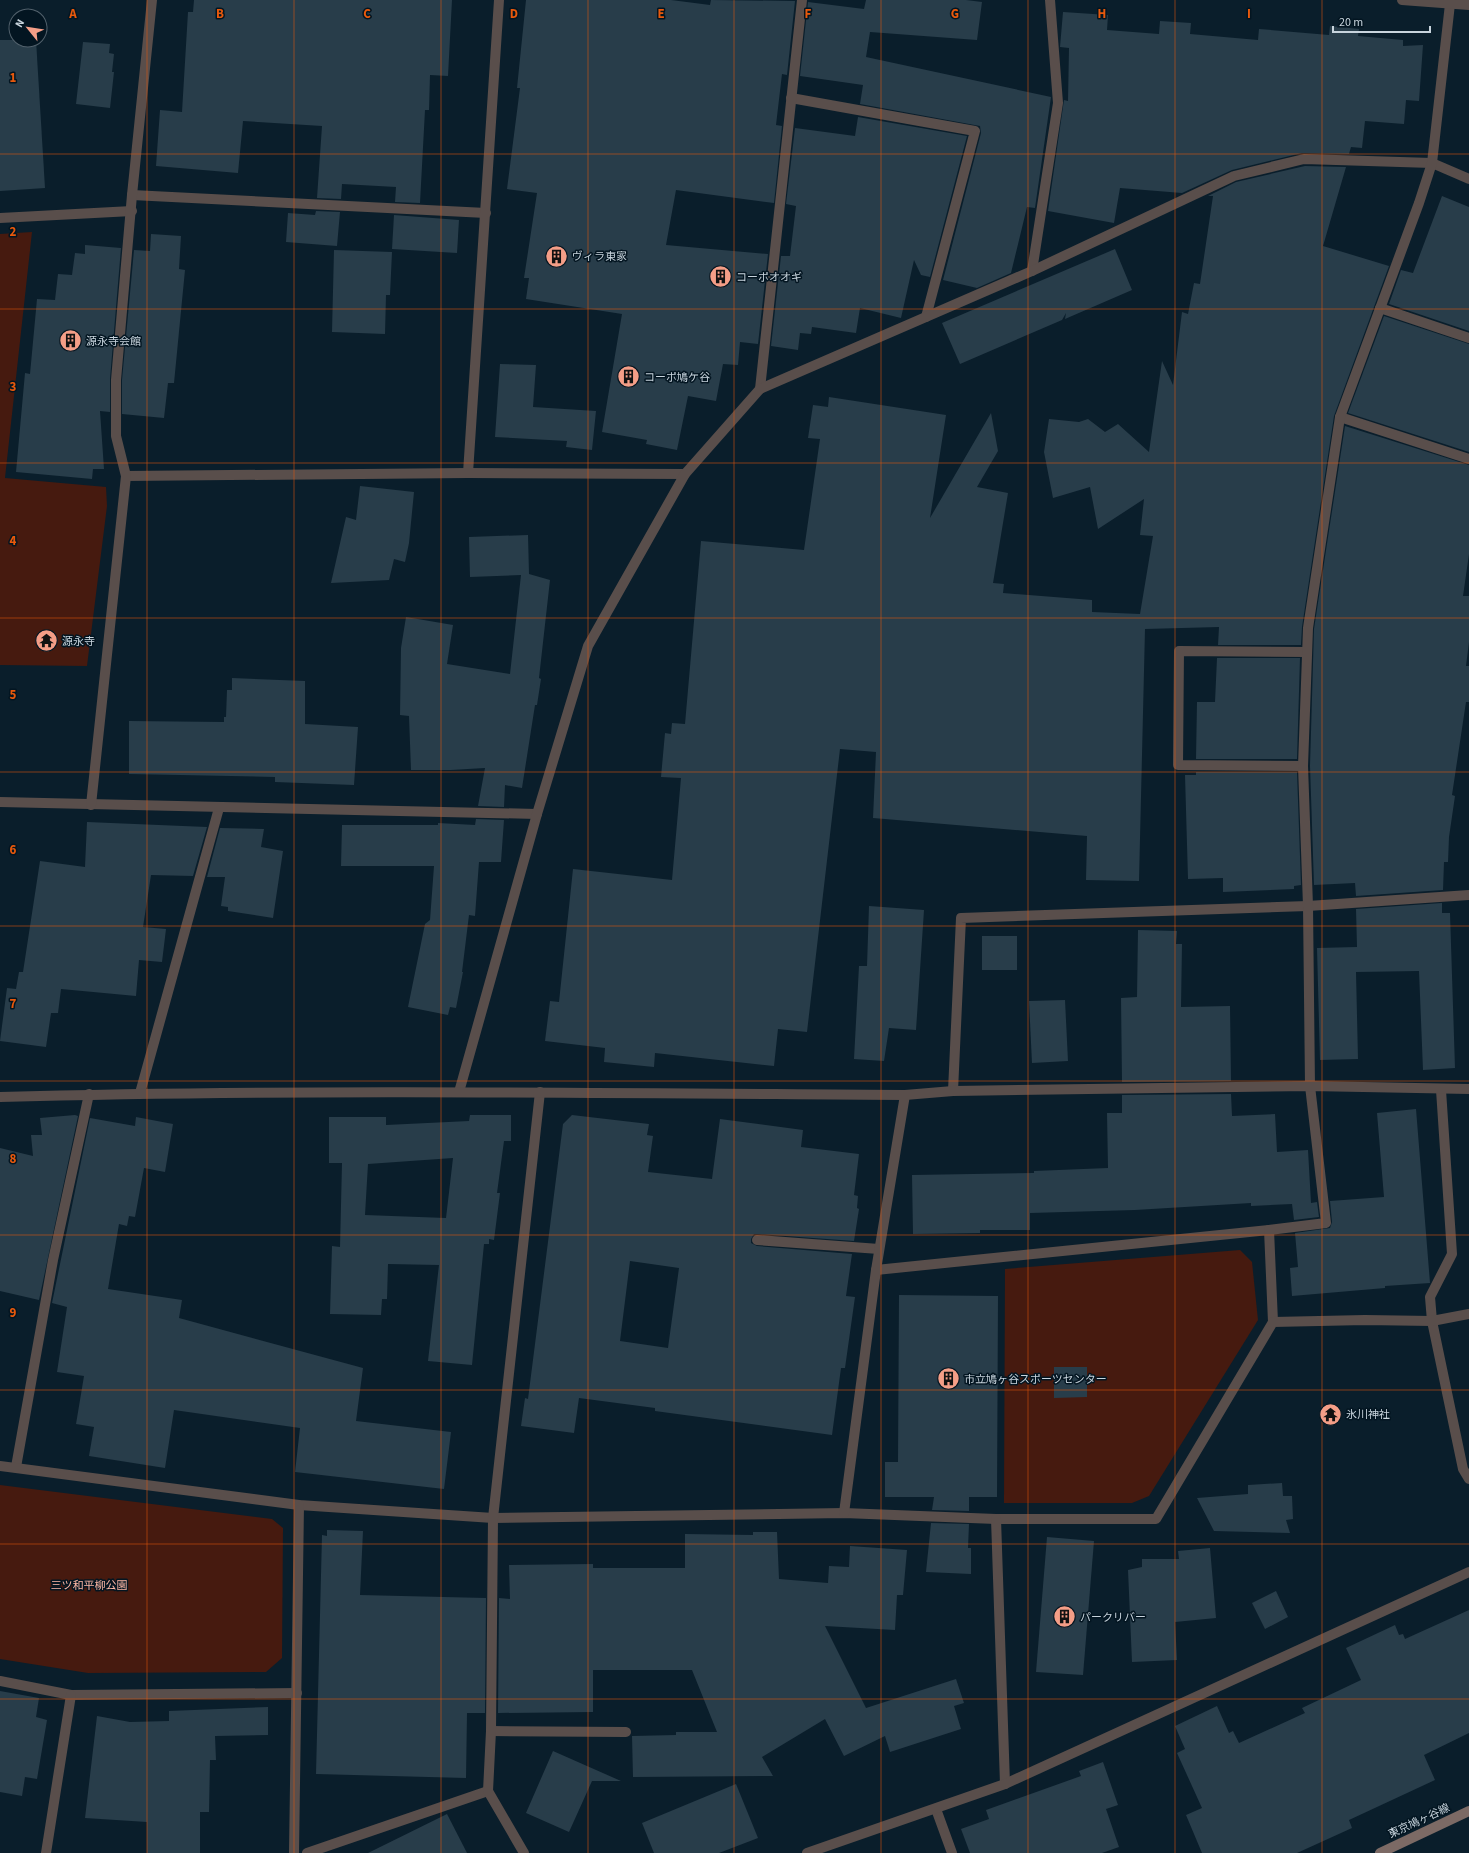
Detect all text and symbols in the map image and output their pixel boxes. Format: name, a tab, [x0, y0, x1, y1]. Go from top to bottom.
text: A	[68, 5, 77, 23]
text: B	[216, 5, 224, 23]
text: C	[363, 5, 371, 23]
text: D	[510, 5, 518, 23]
text: E	[657, 5, 665, 23]
text: F	[805, 5, 812, 23]
text: G	[951, 5, 959, 23]
text: H	[1098, 5, 1106, 23]
text: I	[1247, 5, 1251, 23]
north arrow	[8, 8, 48, 48]
scale bar	[1333, 8, 1430, 34]
text: 20 m	[1339, 14, 1363, 31]
text: N	[11, 16, 28, 30]
text: 1	[10, 69, 17, 87]
text: 2	[10, 223, 17, 241]
building icon: ヴィラ東家	[543, 243, 569, 269]
place label: ヴィラ東家	[572, 249, 627, 264]
building icon: コーポオオギ	[707, 264, 733, 290]
place label: コーポオオギ	[736, 270, 802, 285]
building icon: 源永寺会館	[57, 328, 83, 354]
place label: 源永寺会館	[86, 334, 141, 349]
building icon: コーポ鳩ケ谷	[616, 364, 642, 390]
place label: コーポ鳩ケ谷	[644, 370, 710, 385]
text: 3	[10, 378, 17, 396]
text: 4	[10, 532, 17, 550]
temple icon: 源永寺	[33, 628, 59, 654]
place label: 源永寺	[62, 634, 95, 649]
text: 5	[10, 686, 17, 704]
text: 6	[10, 841, 17, 859]
text: 7	[10, 995, 17, 1013]
text: 8	[10, 1150, 17, 1168]
text: 9	[10, 1304, 17, 1322]
building icon: 市立鳩ヶ谷スポーツセンター	[935, 1366, 961, 1392]
place label: 市立鳩ヶ谷スポーツセンター	[964, 1372, 1107, 1387]
temple icon: 氷川神社	[1318, 1401, 1344, 1427]
place label: 氷川神社	[1346, 1407, 1390, 1422]
park label: 三ツ和平柳公園	[51, 1578, 128, 1593]
building icon: パークリバー	[1051, 1604, 1077, 1630]
place label: パークリバー	[1080, 1610, 1146, 1625]
street label: 東京鳩ヶ谷線	[1386, 1800, 1452, 1842]

